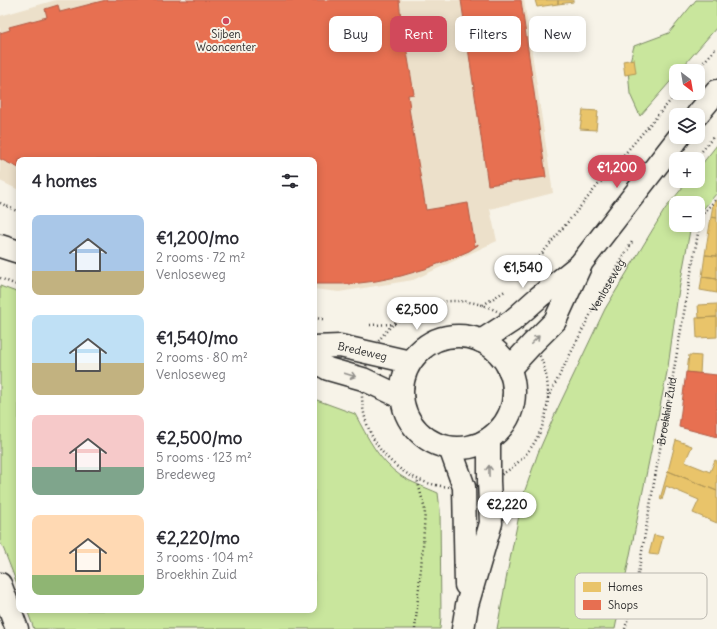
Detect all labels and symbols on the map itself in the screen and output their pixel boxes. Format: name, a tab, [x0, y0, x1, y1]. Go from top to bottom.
marker: Sijben Wooncenter	[221, 16, 231, 26]
place label: Sijben Wooncenter	[196, 27, 256, 54]
north arrow	[669, 64, 705, 100]
pin: €1,200	[584, 155, 650, 189]
pin: €1,540	[490, 255, 556, 289]
street label: Venloseweg	[586, 256, 628, 315]
pin: €2,500	[384, 297, 450, 331]
one-way arrow	[531, 335, 540, 345]
street label: Bredeweg	[336, 339, 389, 364]
one-way arrow	[343, 372, 356, 379]
street label: Broekhin Zuid	[654, 376, 680, 446]
one-way arrow	[485, 465, 493, 478]
pin: €2,220	[474, 492, 540, 526]
legend	[575, 573, 707, 619]
text: Homes	[608, 580, 643, 594]
text: Shops	[608, 598, 638, 612]

